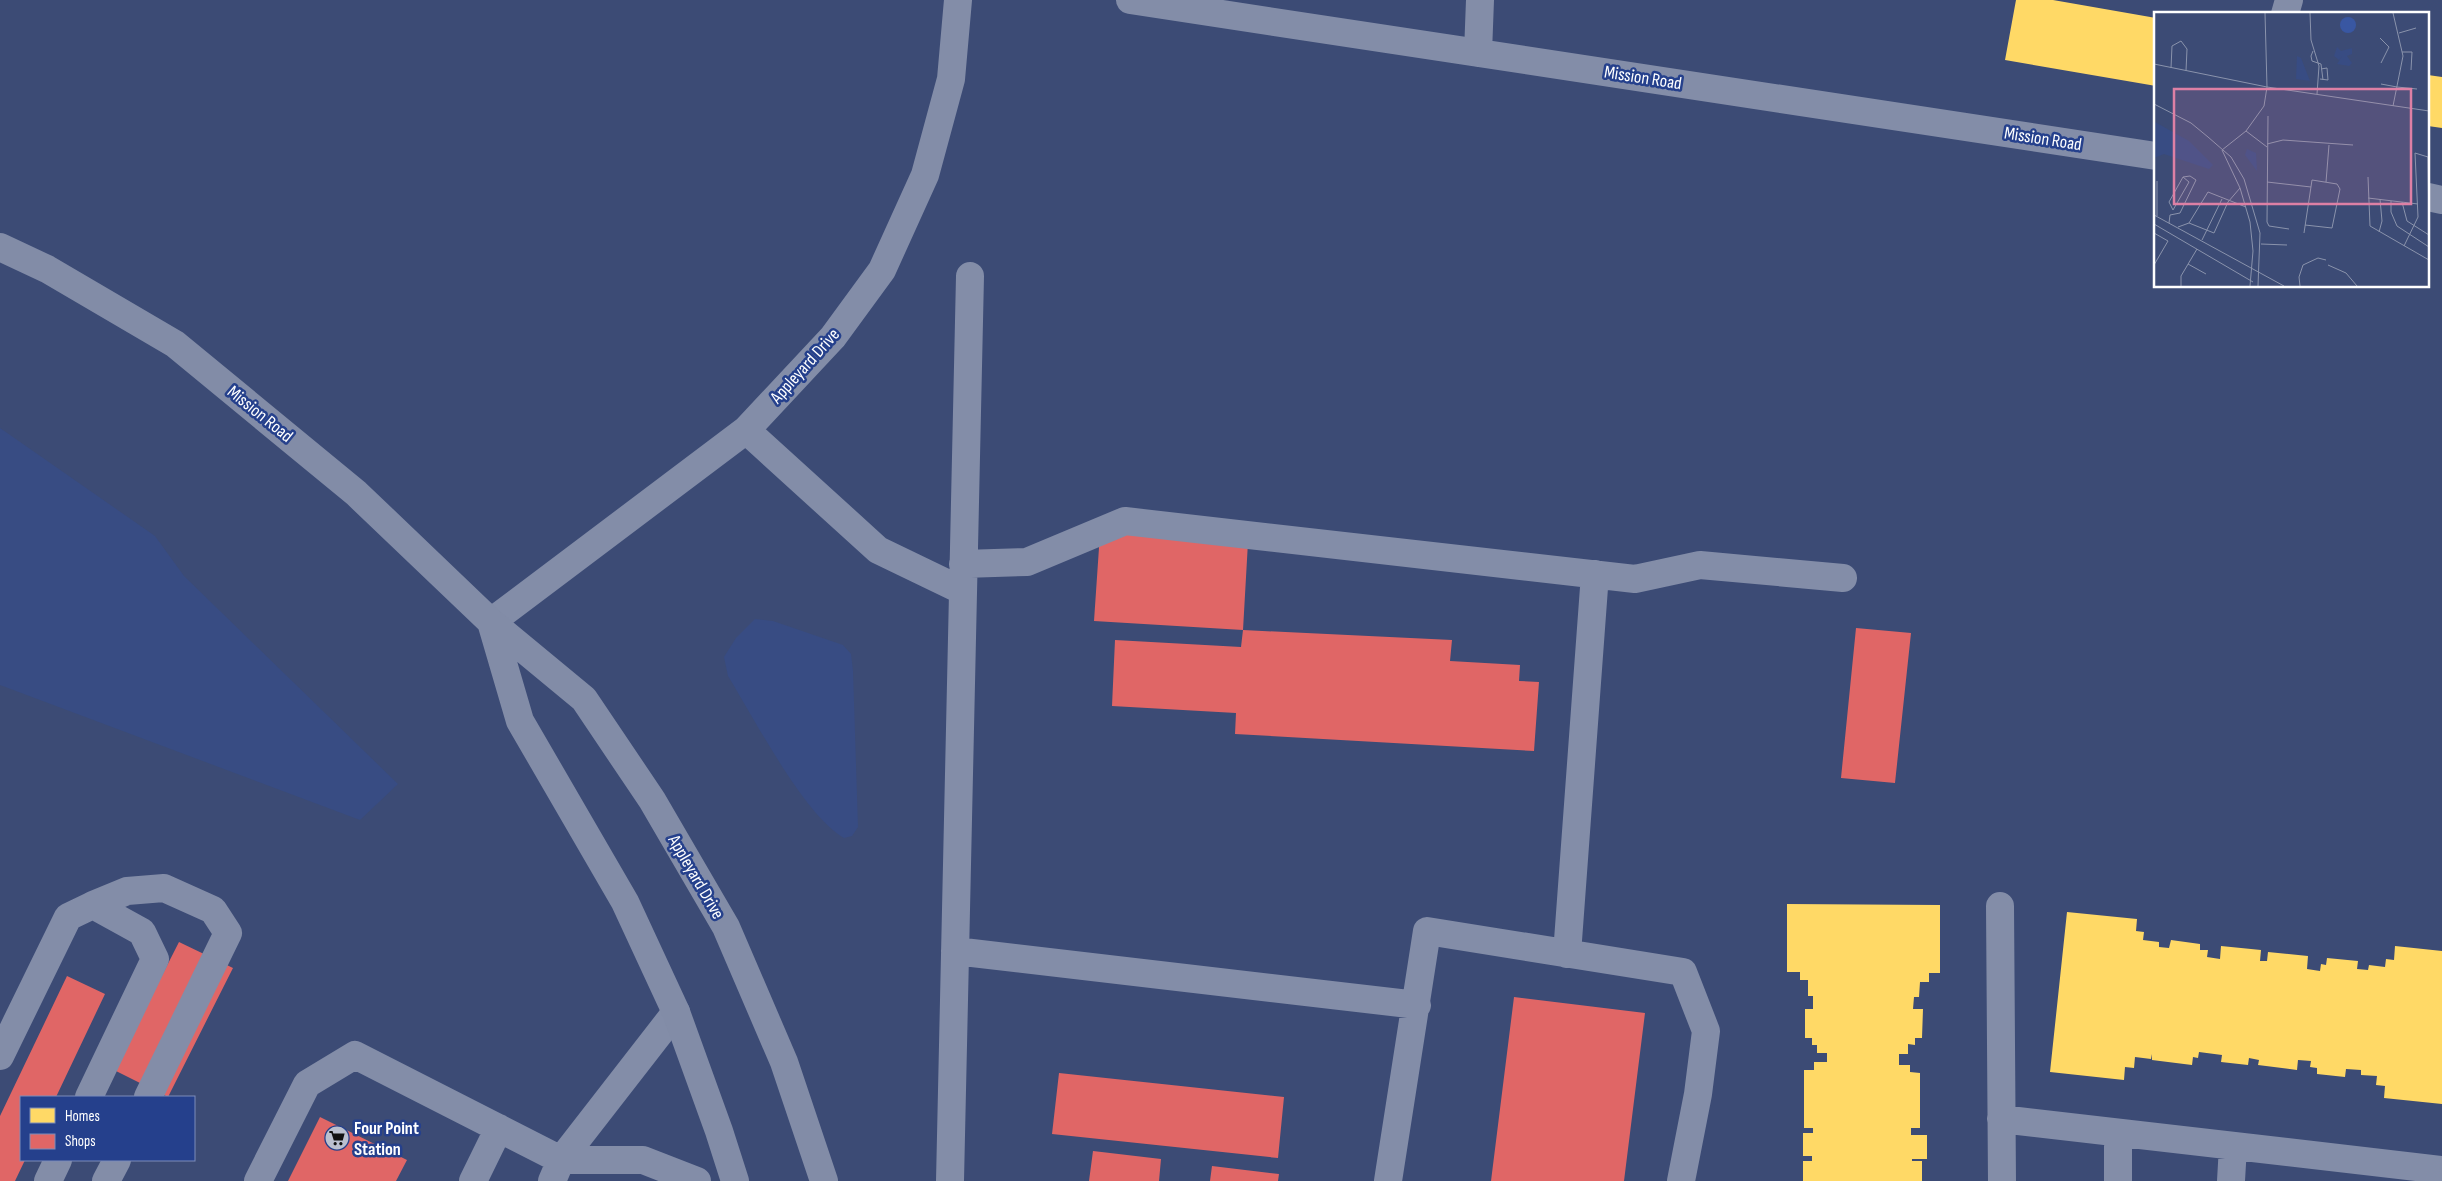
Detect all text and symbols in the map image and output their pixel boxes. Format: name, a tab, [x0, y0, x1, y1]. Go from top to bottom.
inset map	[2154, 12, 2430, 288]
street label: Mission Road	[1603, 62, 1683, 94]
street label: Mission Road	[2003, 123, 2083, 155]
street label: Appleyard Drive	[765, 324, 844, 409]
street label: Mission Road	[223, 381, 297, 447]
street label: Appleyard Drive	[663, 830, 729, 923]
legend	[20, 1096, 195, 1161]
text: Homes	[65, 1107, 100, 1126]
place label: Four Point Station	[354, 1118, 419, 1160]
supermarket icon: Four Point Station	[324, 1125, 350, 1151]
text: Shops	[65, 1132, 96, 1151]

